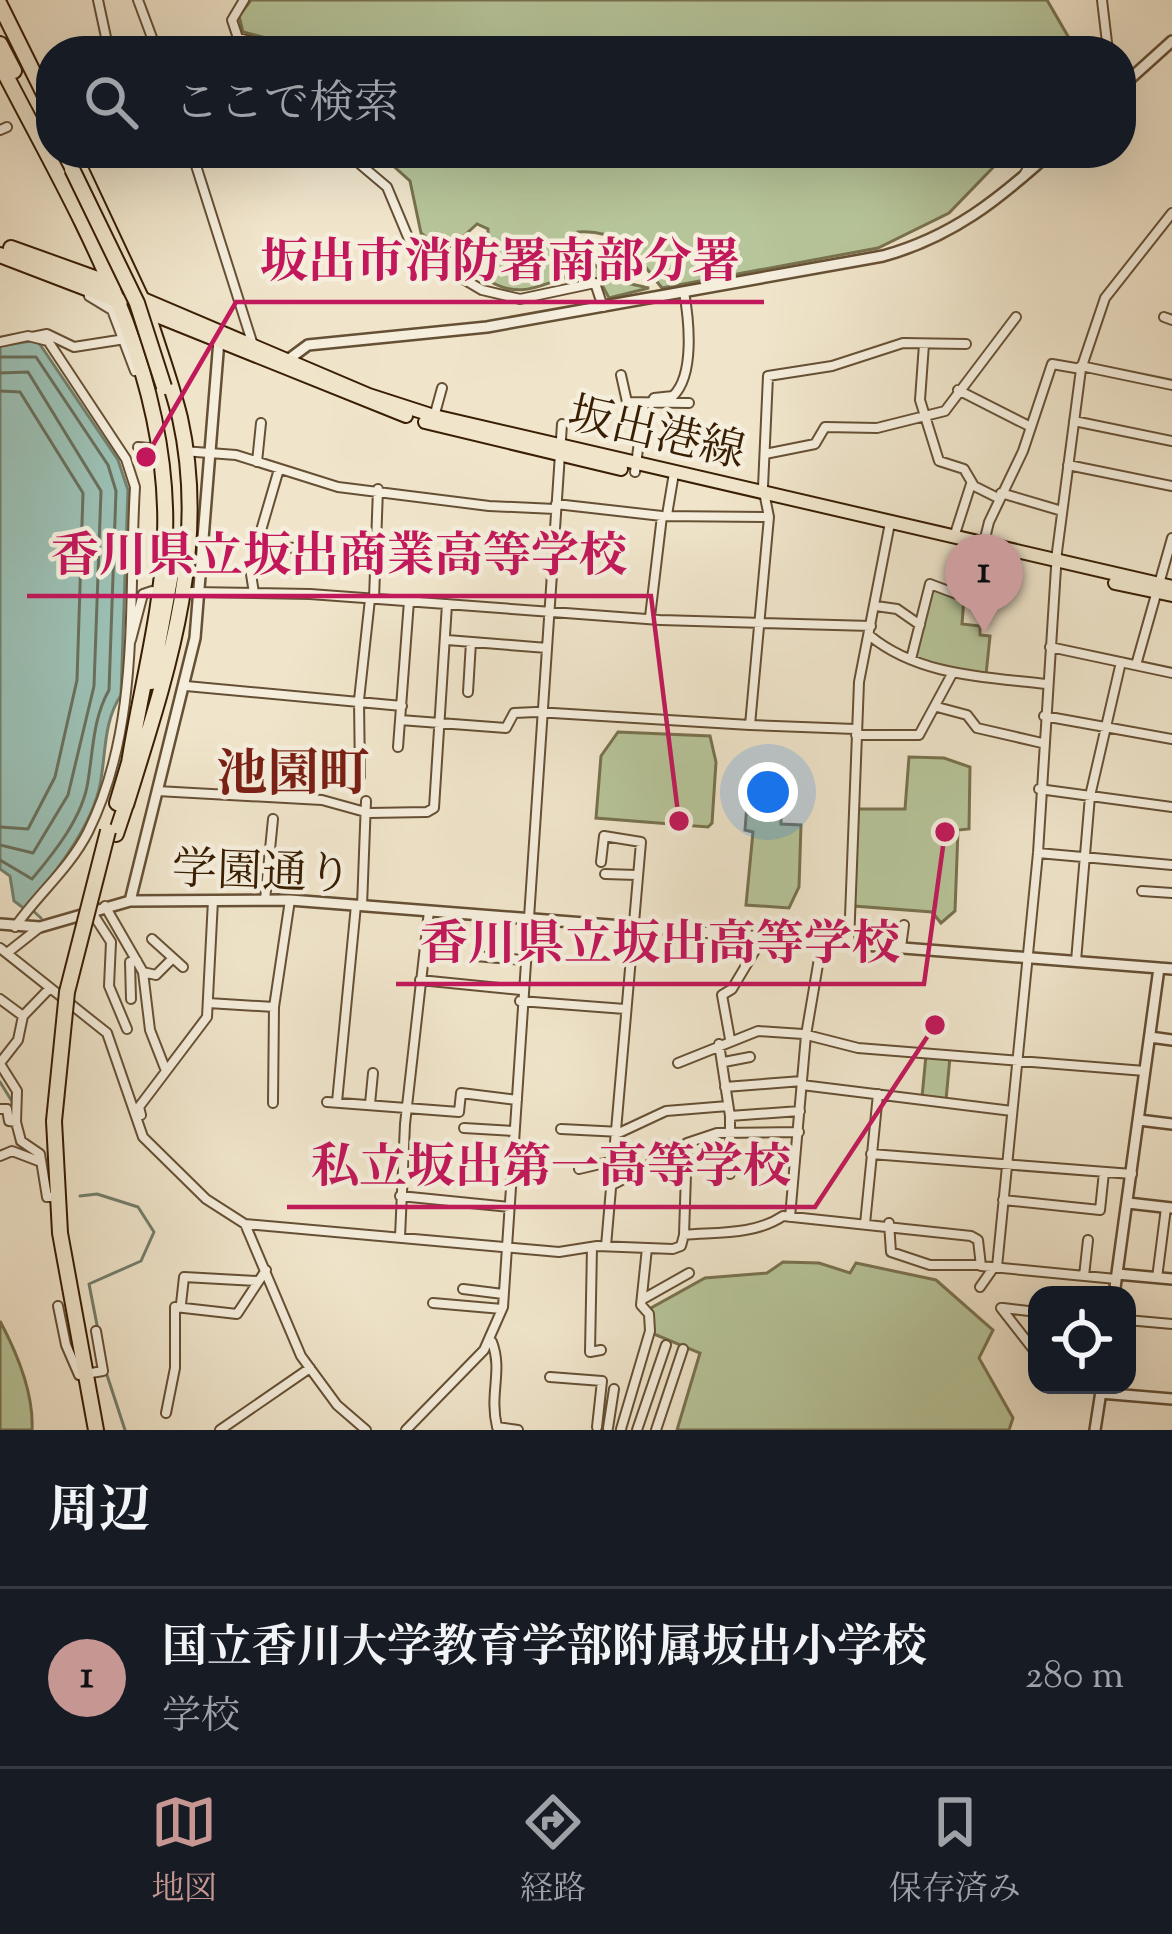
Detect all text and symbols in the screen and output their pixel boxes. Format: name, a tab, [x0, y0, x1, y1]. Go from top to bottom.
search box	[36, 36, 1136, 168]
icon: search	[78, 69, 144, 135]
text: ここで検索	[174, 74, 399, 139]
callout: 坂出市消防署南部分署	[236, 218, 764, 302]
text: 坂出市消防署南部分署	[260, 231, 740, 300]
street label: 坂出港線	[561, 384, 751, 488]
callout: 香川県立坂出商業高等学校	[27, 512, 651, 596]
text: 香川県立坂出商業高等学校	[51, 525, 627, 594]
pin: 1	[945, 534, 1023, 633]
district label: 池園町	[216, 741, 370, 814]
your location	[738, 762, 798, 822]
street label: 学園通り	[171, 840, 353, 911]
callout: 香川県立坂出高等学校	[396, 900, 924, 984]
text: 香川県立坂出高等学校	[420, 913, 900, 982]
callout: 私立坂出第一高等学校	[287, 1123, 815, 1207]
text: 私立坂出第一高等学校	[311, 1136, 791, 1205]
map controls	[1028, 1286, 1136, 1394]
button: locate	[1028, 1286, 1136, 1394]
text: 周辺	[48, 1477, 150, 1550]
text: 国立香川大学教育学部附属坂出小学校	[162, 1618, 927, 1683]
text: 1	[80, 1650, 94, 1706]
text: 280 m	[1025, 1650, 1124, 1706]
text: 学校	[162, 1691, 240, 1747]
tab: 地図	[151, 1789, 217, 1915]
tab: 経路	[520, 1789, 586, 1915]
tab: 保存済み	[889, 1789, 1021, 1915]

